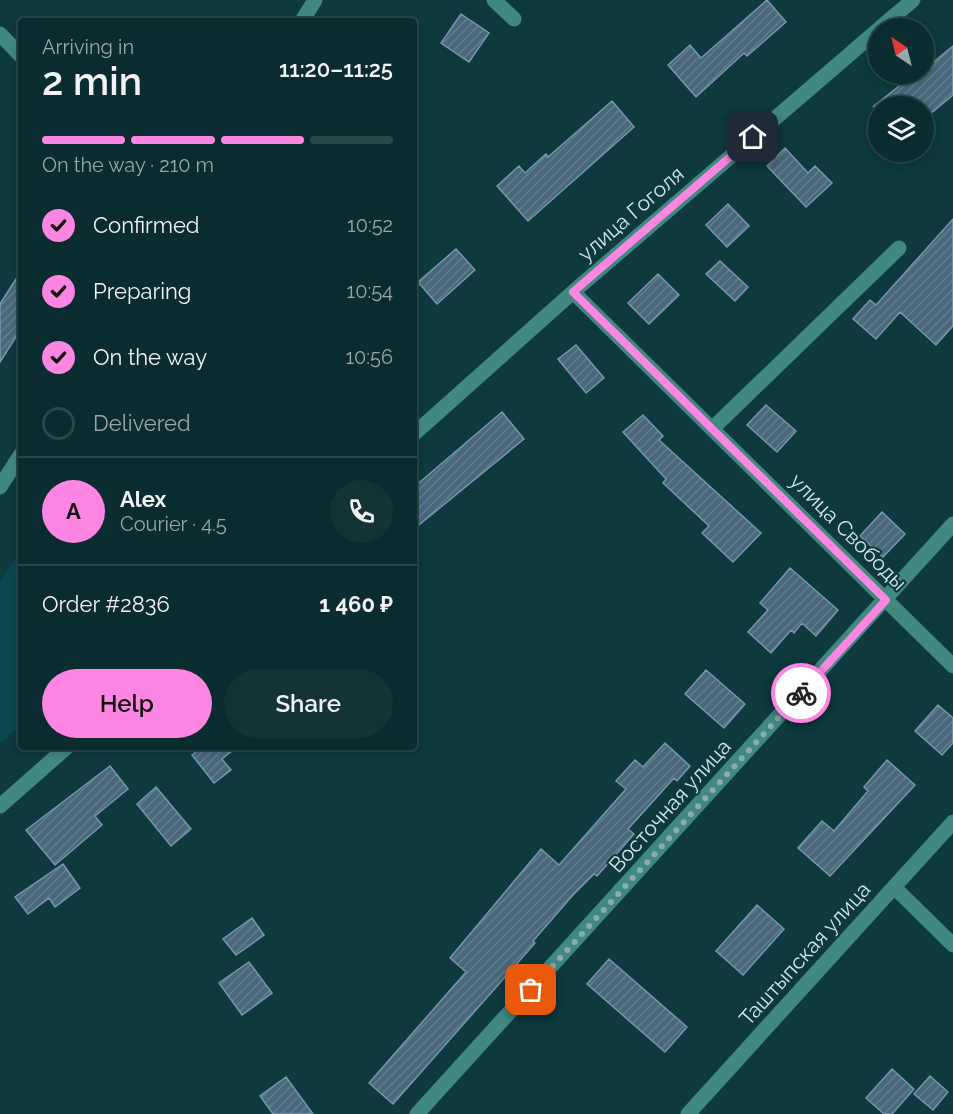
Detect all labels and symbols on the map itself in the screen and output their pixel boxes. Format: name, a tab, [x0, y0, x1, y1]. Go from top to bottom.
north arrow	[868, 18, 934, 84]
pin	[727, 111, 778, 162]
street label: улица Гоголя	[573, 161, 689, 266]
street label: улица Свободы	[785, 468, 912, 595]
courier	[771, 663, 831, 723]
street label: Восточная улица	[603, 734, 736, 877]
street label: Таштыпская улица	[734, 877, 875, 1030]
pin	[505, 964, 556, 1015]

